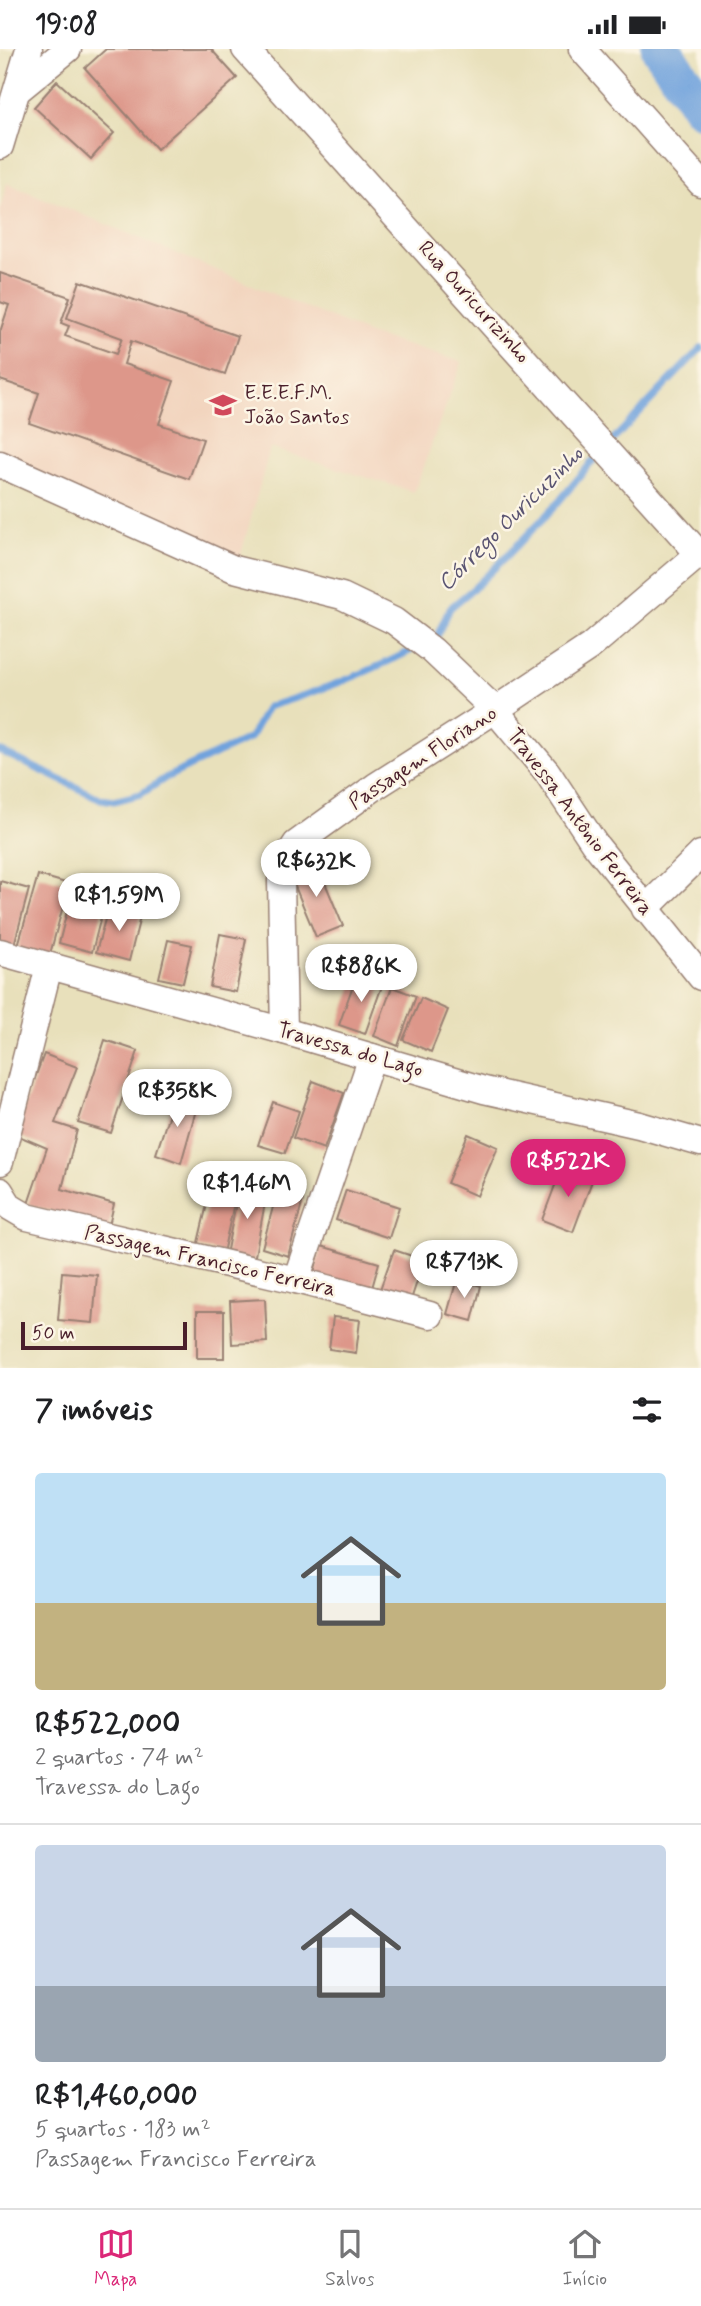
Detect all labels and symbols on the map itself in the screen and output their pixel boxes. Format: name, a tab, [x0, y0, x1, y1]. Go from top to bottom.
street label: Rua Ouricurizinho	[412, 235, 536, 369]
place label: E.E.E.F.M. João Santos	[244, 379, 349, 431]
school or university icon: E.E.E.F.M. João Santos	[208, 390, 238, 420]
water label: Córrego Ouricuzinho	[432, 439, 592, 600]
street label: Passagem Floriano	[343, 699, 503, 817]
street label: Travessa Antônio Ferreira	[500, 723, 660, 921]
pin: R$632K	[259, 839, 373, 899]
pin: R$1.59M	[54, 873, 184, 933]
pin: R$886K	[304, 944, 418, 1004]
street label: Travessa do Lago	[273, 1016, 426, 1086]
pin: R$358K	[120, 1069, 234, 1129]
pin: R$522K	[511, 1139, 625, 1199]
pin: R$1.46M	[182, 1161, 312, 1221]
street label: Passagem Francisco Ferreira	[82, 1218, 338, 1304]
pin: R$713K	[407, 1241, 521, 1300]
scale bar	[21, 1319, 187, 1351]

